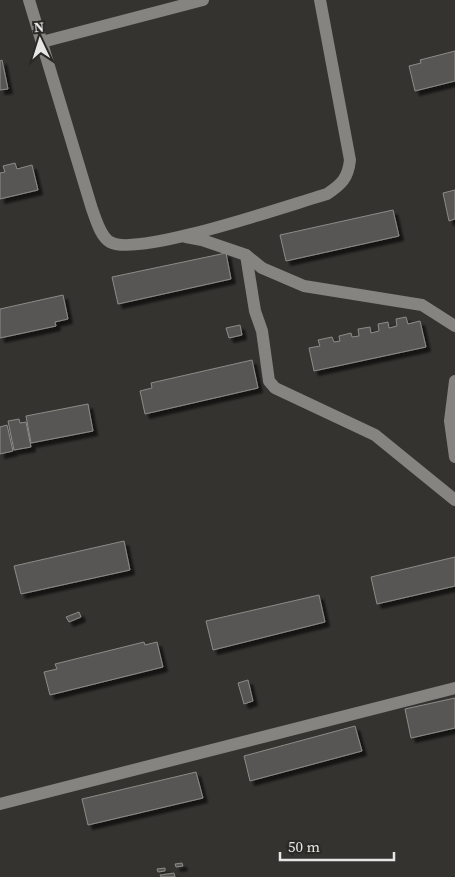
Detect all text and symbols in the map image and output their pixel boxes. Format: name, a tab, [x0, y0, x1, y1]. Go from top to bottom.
north arrow	[15, 15, 65, 65]
text: N	[33, 17, 45, 37]
scale bar	[280, 830, 394, 862]
text: 50 m	[288, 836, 320, 857]

